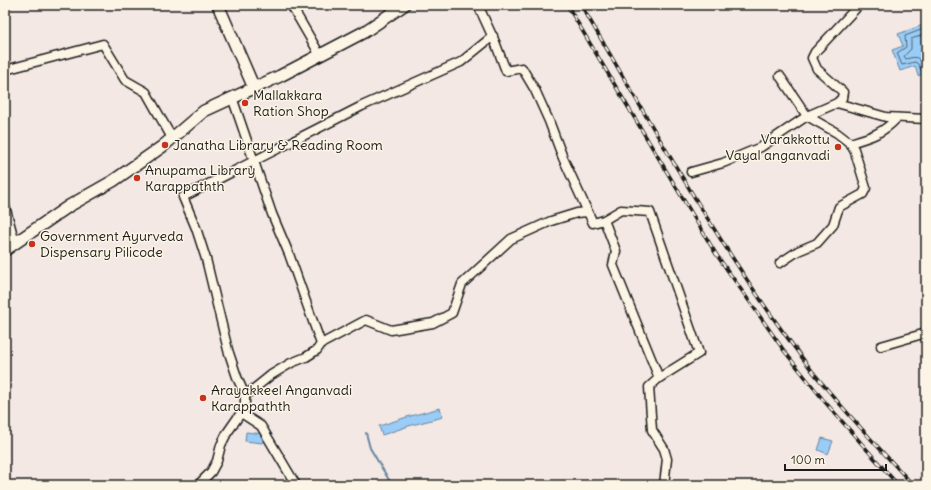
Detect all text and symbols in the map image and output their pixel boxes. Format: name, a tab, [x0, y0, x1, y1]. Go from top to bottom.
place label: Mallakkara Ration Shop	[253, 86, 329, 120]
marker: Mallakkara Ration Shop	[240, 98, 250, 108]
place label: Varakkottu Vayal anganvadi	[726, 130, 830, 164]
place label: Janatha Library & Reading Room	[173, 136, 383, 154]
marker: Janatha Library & Reading Room	[160, 140, 170, 150]
marker: Varakkottu Vayal anganvadi	[833, 142, 843, 152]
place label: Anupama Library Karappathth	[145, 161, 255, 195]
marker: Anupama Library Karappathth	[132, 173, 142, 183]
place label: Government Ayurveda Dispensary Pilicode	[40, 227, 183, 261]
marker: Government Ayurveda Dispensary Pilicode	[27, 239, 37, 249]
place label: Arayakkeel Anganvadi Karappathth	[211, 381, 352, 415]
marker: Arayakkeel Anganvadi Karappathth	[198, 393, 208, 403]
scale bar	[785, 446, 886, 472]
text: 100 m	[791, 452, 825, 467]

